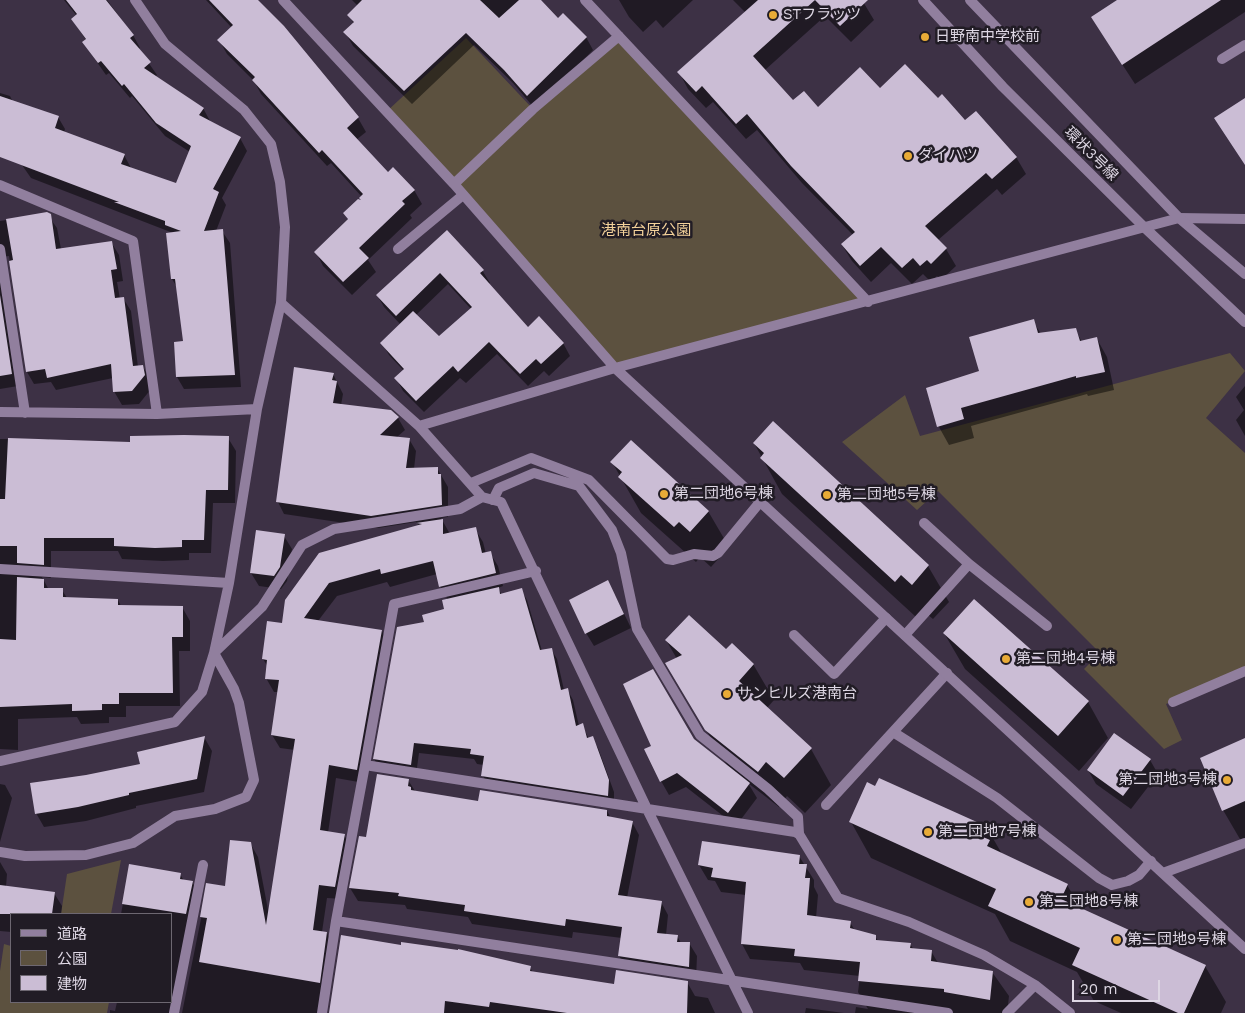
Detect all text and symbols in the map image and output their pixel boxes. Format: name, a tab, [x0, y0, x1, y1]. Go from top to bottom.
place label: STフラッツ	[783, 6, 861, 24]
marker: STフラッツ	[767, 9, 779, 21]
place label: 日野南中学校前	[935, 28, 1040, 46]
marker: 日野南中学校前	[919, 31, 931, 43]
street label: 環状3号線	[1060, 123, 1122, 185]
place label: ダイハツ	[918, 147, 978, 165]
marker: ダイハツ	[902, 150, 914, 162]
park label: 港南台原公園	[601, 222, 691, 240]
place label: 第二団地6号棟	[674, 485, 773, 503]
place label: 第二団地5号棟	[837, 486, 936, 504]
marker: 第二団地6号棟	[658, 488, 670, 500]
marker: 第二団地5号棟	[821, 489, 833, 501]
place label: 第二団地4号棟	[1016, 650, 1115, 668]
marker: 第二団地4号棟	[1000, 653, 1012, 665]
place label: サンヒルズ港南台	[737, 685, 857, 703]
marker: サンヒルズ港南台	[721, 688, 733, 700]
place label: 第二団地3号棟	[1118, 771, 1217, 789]
marker: 第二団地3号棟	[1221, 774, 1233, 786]
place label: 第二団地7号棟	[938, 823, 1036, 841]
marker: 第二団地7号棟	[922, 826, 934, 838]
place label: 第二団地8号棟	[1039, 893, 1138, 911]
marker: 第二団地8号棟	[1023, 896, 1035, 908]
legend	[10, 913, 172, 1003]
text: 道路	[57, 925, 87, 943]
place label: 第二団地9号棟	[1127, 931, 1226, 949]
marker: 第二団地9号棟	[1111, 934, 1123, 946]
text: 公園	[57, 950, 87, 968]
scale bar	[1075, 970, 1162, 1002]
text: 建物	[57, 975, 87, 993]
text: 20 m	[1080, 980, 1118, 998]

